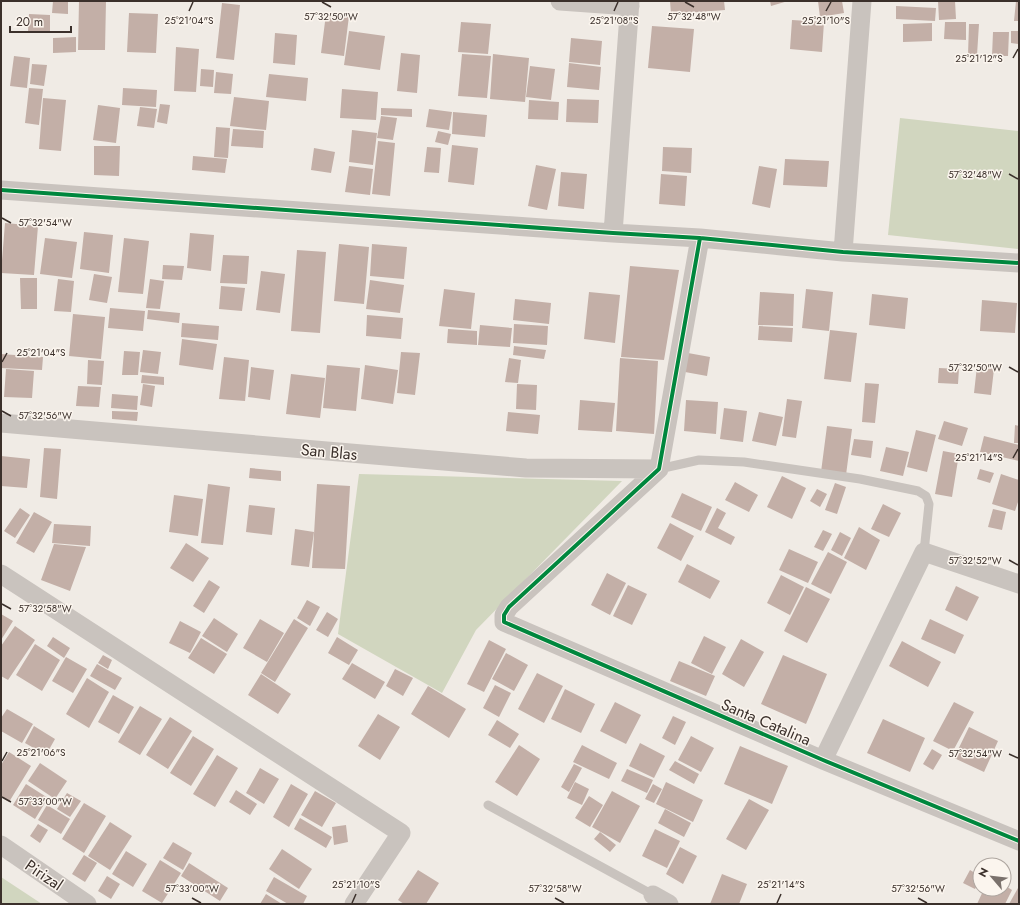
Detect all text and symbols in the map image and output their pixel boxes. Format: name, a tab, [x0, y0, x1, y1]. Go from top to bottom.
scale bar	[10, 8, 71, 34]
text: 57°32'50"W	[304, 9, 358, 24]
text: 57°32'48"W	[667, 9, 721, 24]
text: 20 m	[16, 13, 43, 31]
text: 25°21'04"S	[164, 13, 214, 28]
text: 25°21'08"S	[590, 13, 639, 28]
text: 25°21'10"S	[802, 13, 850, 28]
text: 25°21'12"S	[955, 51, 1003, 66]
text: 57°32'48"W	[948, 167, 1002, 182]
text: 57°32'54"W	[18, 215, 72, 230]
text: 25°21'04"S	[16, 345, 66, 360]
text: 57°32'50"W	[948, 360, 1002, 375]
text: 57°32'56"W	[18, 408, 72, 423]
street label: San Blas	[300, 438, 358, 466]
text: 25°21'14"S	[955, 450, 1003, 465]
text: 57°32'52"W	[948, 553, 1002, 568]
text: 57°32'58"W	[18, 601, 72, 616]
street label: Santa Catalina	[718, 693, 814, 751]
text: 25°21'06"S	[16, 745, 66, 760]
text: 57°32'54"W	[948, 746, 1002, 761]
text: 57°33'00"W	[18, 794, 72, 809]
street label: Pirizal	[20, 854, 68, 896]
north arrow	[972, 857, 1012, 897]
text: N	[974, 865, 992, 880]
text: 25°21'10"S	[332, 877, 380, 892]
text: 25°21'14"S	[757, 877, 805, 892]
text: 57°33'00"W	[165, 881, 219, 896]
text: 57°32'58"W	[528, 881, 582, 896]
text: 57°32'56"W	[891, 881, 945, 896]

